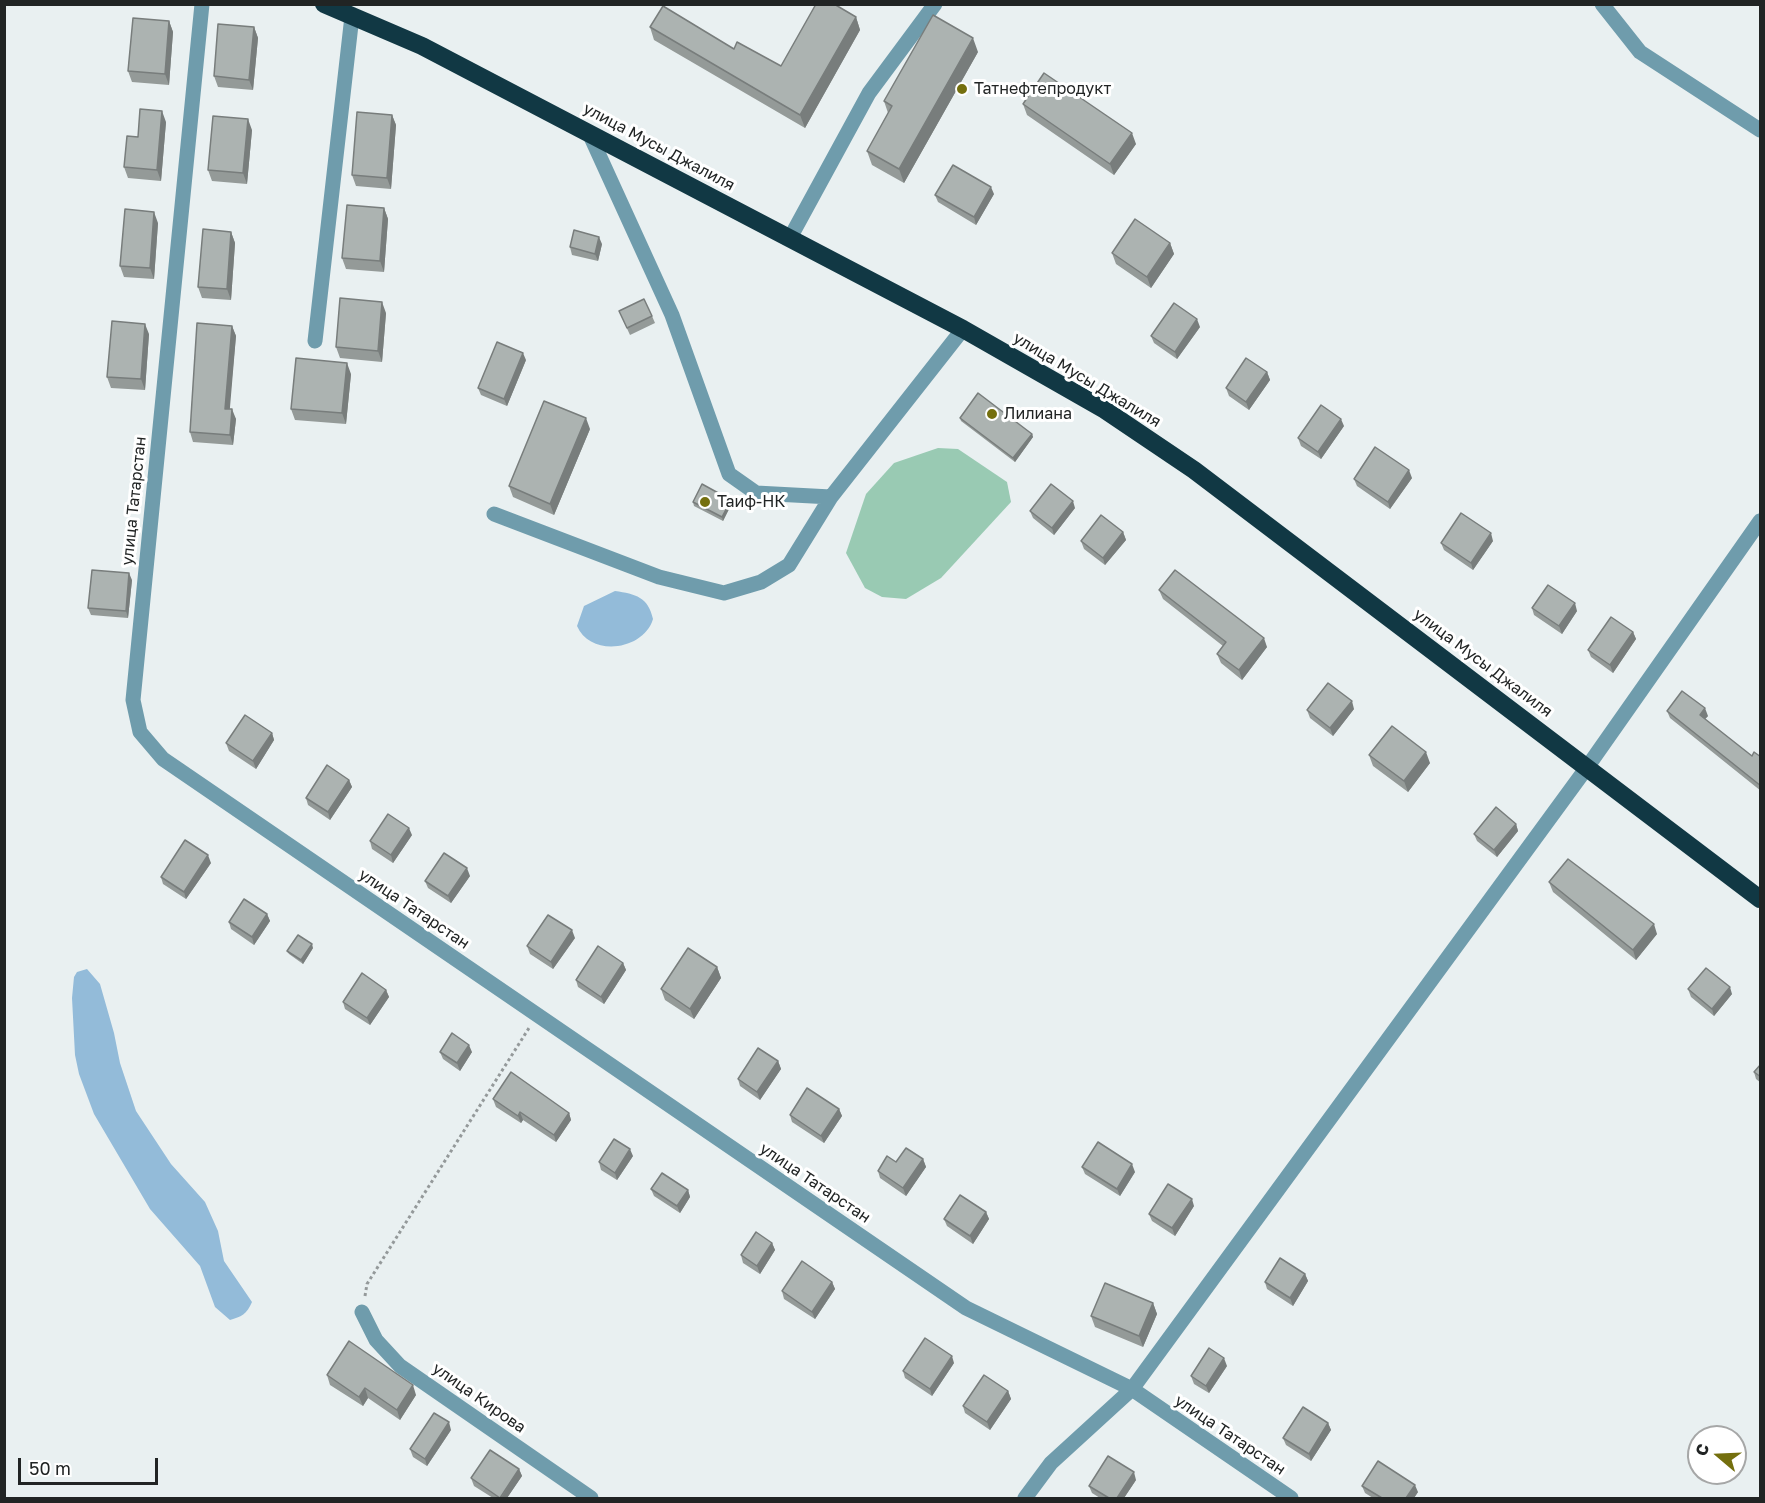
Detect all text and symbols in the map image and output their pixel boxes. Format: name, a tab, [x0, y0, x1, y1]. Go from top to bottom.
place label: Татнефтепродукт	[974, 79, 1111, 99]
marker: Татнефтепродукт	[955, 82, 969, 96]
street label: улица Мусы Джалиля	[580, 99, 738, 195]
street label: улица Мусы Джалиля	[1010, 328, 1164, 432]
place label: Лилиана	[1004, 404, 1072, 424]
marker: Лилиана	[985, 407, 999, 421]
street label: улица Татарстан	[118, 436, 150, 566]
place label: Таиф-НК	[717, 492, 786, 512]
marker: Таиф-НК	[698, 495, 712, 509]
street label: улица Мусы Джалиля	[1410, 605, 1556, 721]
street label: улица Татарстан	[355, 865, 473, 953]
street label: улица Татарстан	[756, 1139, 874, 1227]
street label: улица Кирова	[429, 1359, 529, 1437]
street label: улица Татарстан	[1171, 1391, 1289, 1479]
north arrow	[1687, 1425, 1747, 1485]
text: С	[1691, 1441, 1713, 1458]
scale bar	[21, 1446, 160, 1484]
text: 50 m	[29, 1457, 71, 1479]

